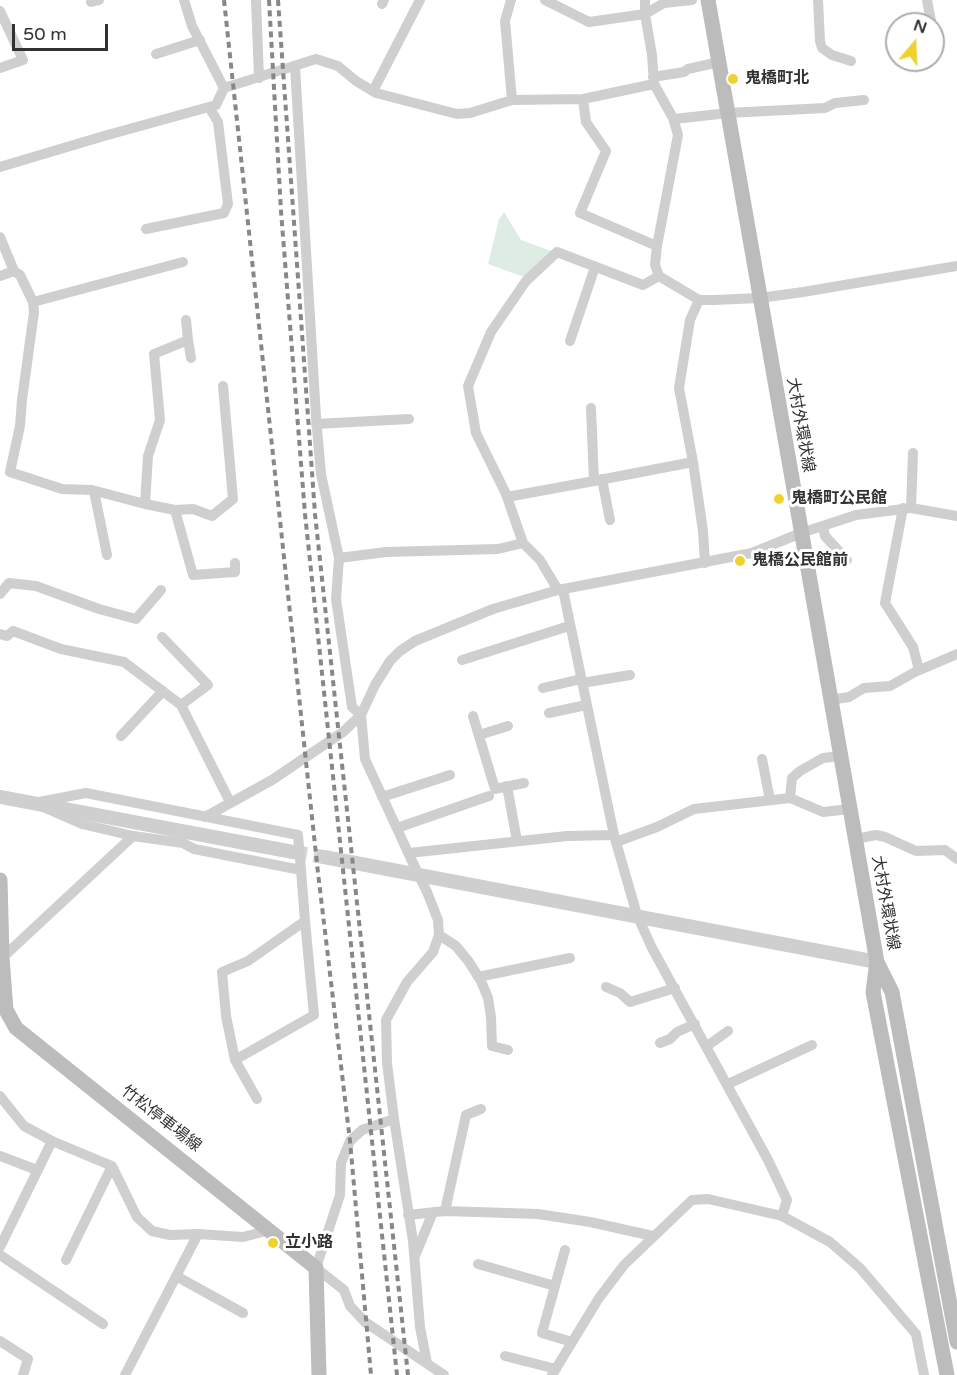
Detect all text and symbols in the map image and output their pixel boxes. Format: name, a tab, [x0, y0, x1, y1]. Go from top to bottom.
scale bar	[15, 12, 111, 50]
north arrow	[885, 12, 945, 72]
text: N	[911, 15, 930, 38]
text: 50 m	[23, 23, 67, 45]
place label: 鬼橋町北	[745, 69, 809, 89]
marker: 鬼橋町北	[726, 72, 740, 86]
street label: 大村外環状線	[782, 376, 818, 474]
place label: 鬼橋町公民館	[791, 489, 887, 509]
marker: 鬼橋町公民館	[772, 492, 786, 506]
place label: 鬼橋公民館前	[752, 551, 848, 571]
marker: 鬼橋公民館前	[733, 554, 747, 568]
street label: 大村外環状線	[867, 854, 903, 952]
street label: 竹松停車場線	[117, 1082, 205, 1156]
place label: 立小路	[285, 1233, 333, 1253]
marker: 立小路	[266, 1236, 280, 1250]

